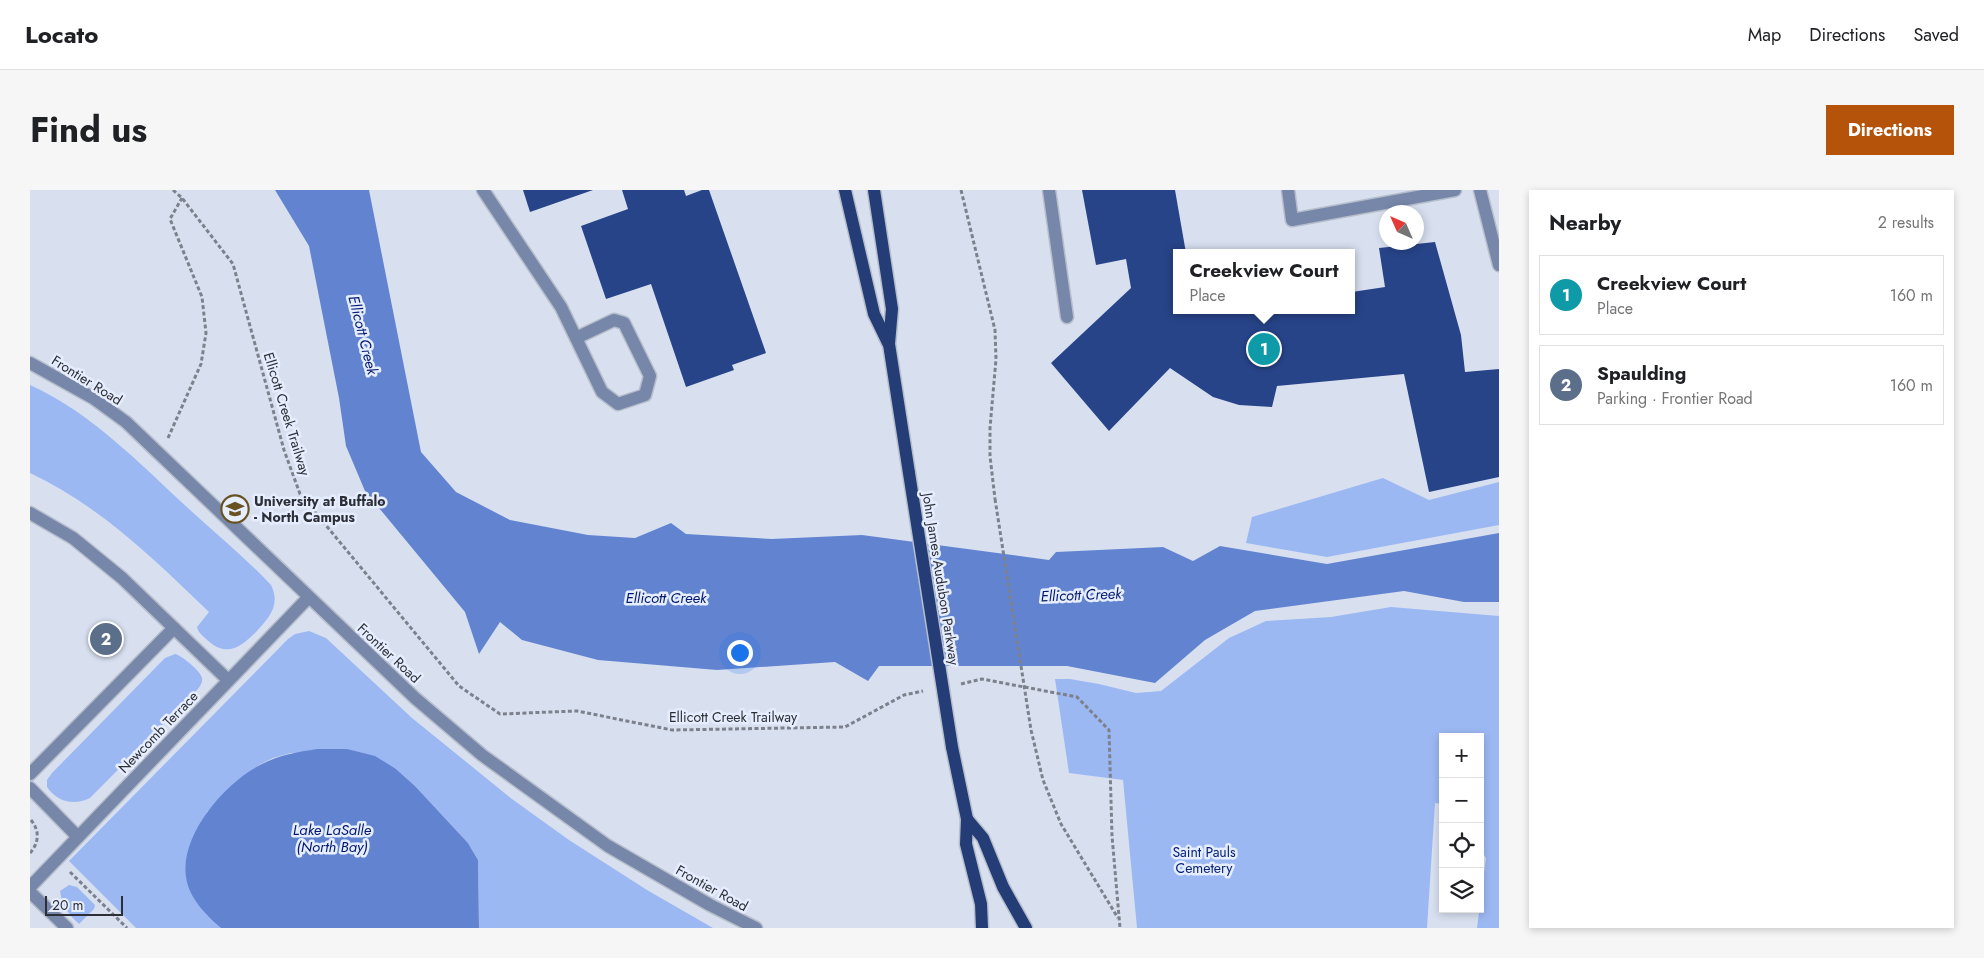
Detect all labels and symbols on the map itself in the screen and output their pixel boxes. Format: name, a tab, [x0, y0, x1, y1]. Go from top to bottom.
north arrow	[1379, 205, 1424, 250]
water label: Ellicott Creek	[343, 293, 384, 378]
pin: 1	[1248, 330, 1280, 368]
street label: Frontier Road	[48, 350, 126, 410]
street label: Ellicott Creek Trailway	[259, 350, 316, 479]
street label: John James Audubon Parkway	[917, 489, 965, 667]
place label: University at Buffalo - North Campus	[254, 491, 386, 527]
school or university icon: University at Buffalo - North Campus	[220, 494, 250, 524]
water label: Ellicott Creek	[1040, 583, 1122, 607]
water label: Ellicott Creek	[625, 587, 707, 609]
street label: Frontier Road	[353, 619, 425, 687]
pin: 2	[90, 620, 122, 658]
your location	[727, 640, 753, 666]
street label: Newcomb Terrace	[114, 687, 202, 777]
street label: Ellicott Creek Trailway	[669, 707, 798, 727]
water label: Lake LaSalle (North Bay)	[293, 819, 372, 858]
park label: Saint Pauls Cemetery	[1172, 842, 1236, 878]
street label: Frontier Road	[672, 860, 752, 916]
scale bar	[45, 893, 122, 916]

